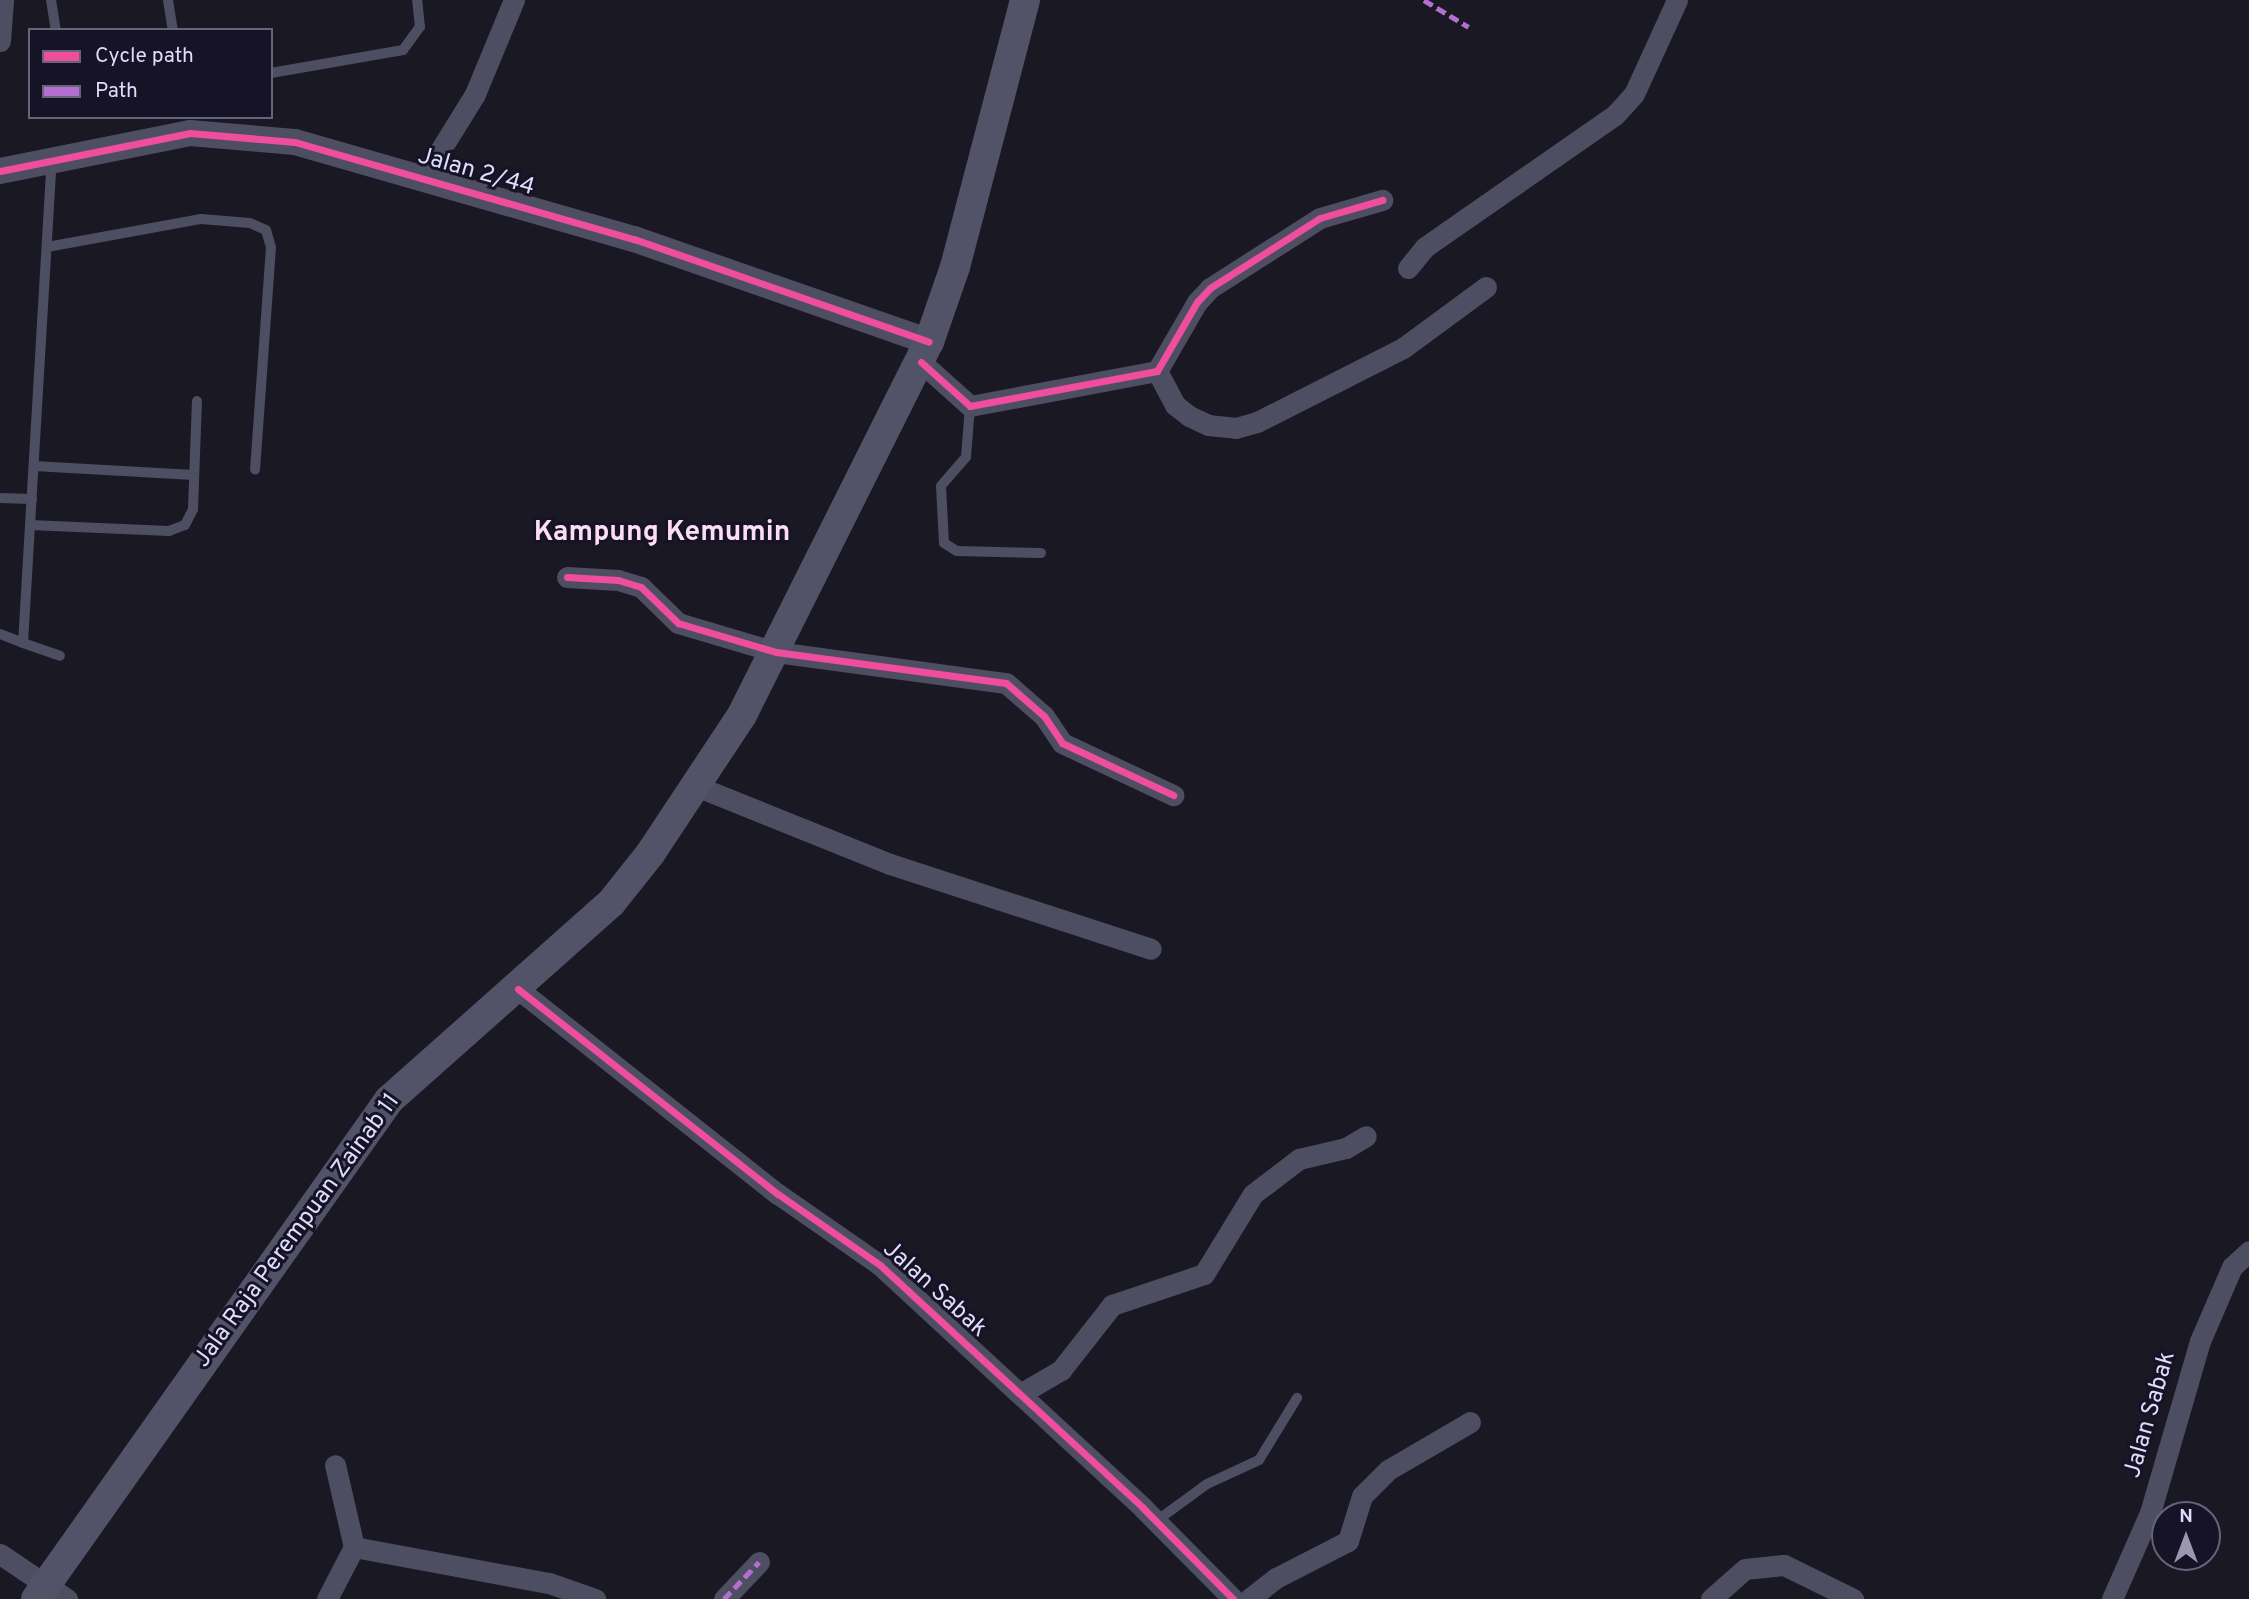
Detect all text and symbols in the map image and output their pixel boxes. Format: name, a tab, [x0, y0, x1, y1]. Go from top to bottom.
legend	[28, 28, 273, 119]
text: Cycle path	[95, 43, 194, 70]
text: Path	[95, 78, 138, 105]
street label: Jalan 2/44	[414, 143, 538, 203]
district label: Kampung Kemumin	[534, 516, 790, 550]
street label: Jala Raja Perempuan Zainab 11	[189, 1088, 407, 1374]
street label: Jalan Sabak	[876, 1236, 992, 1344]
street label: Jalan Sabak	[2119, 1348, 2183, 1482]
north arrow	[2151, 1501, 2221, 1571]
text: N	[2179, 1505, 2193, 1529]

